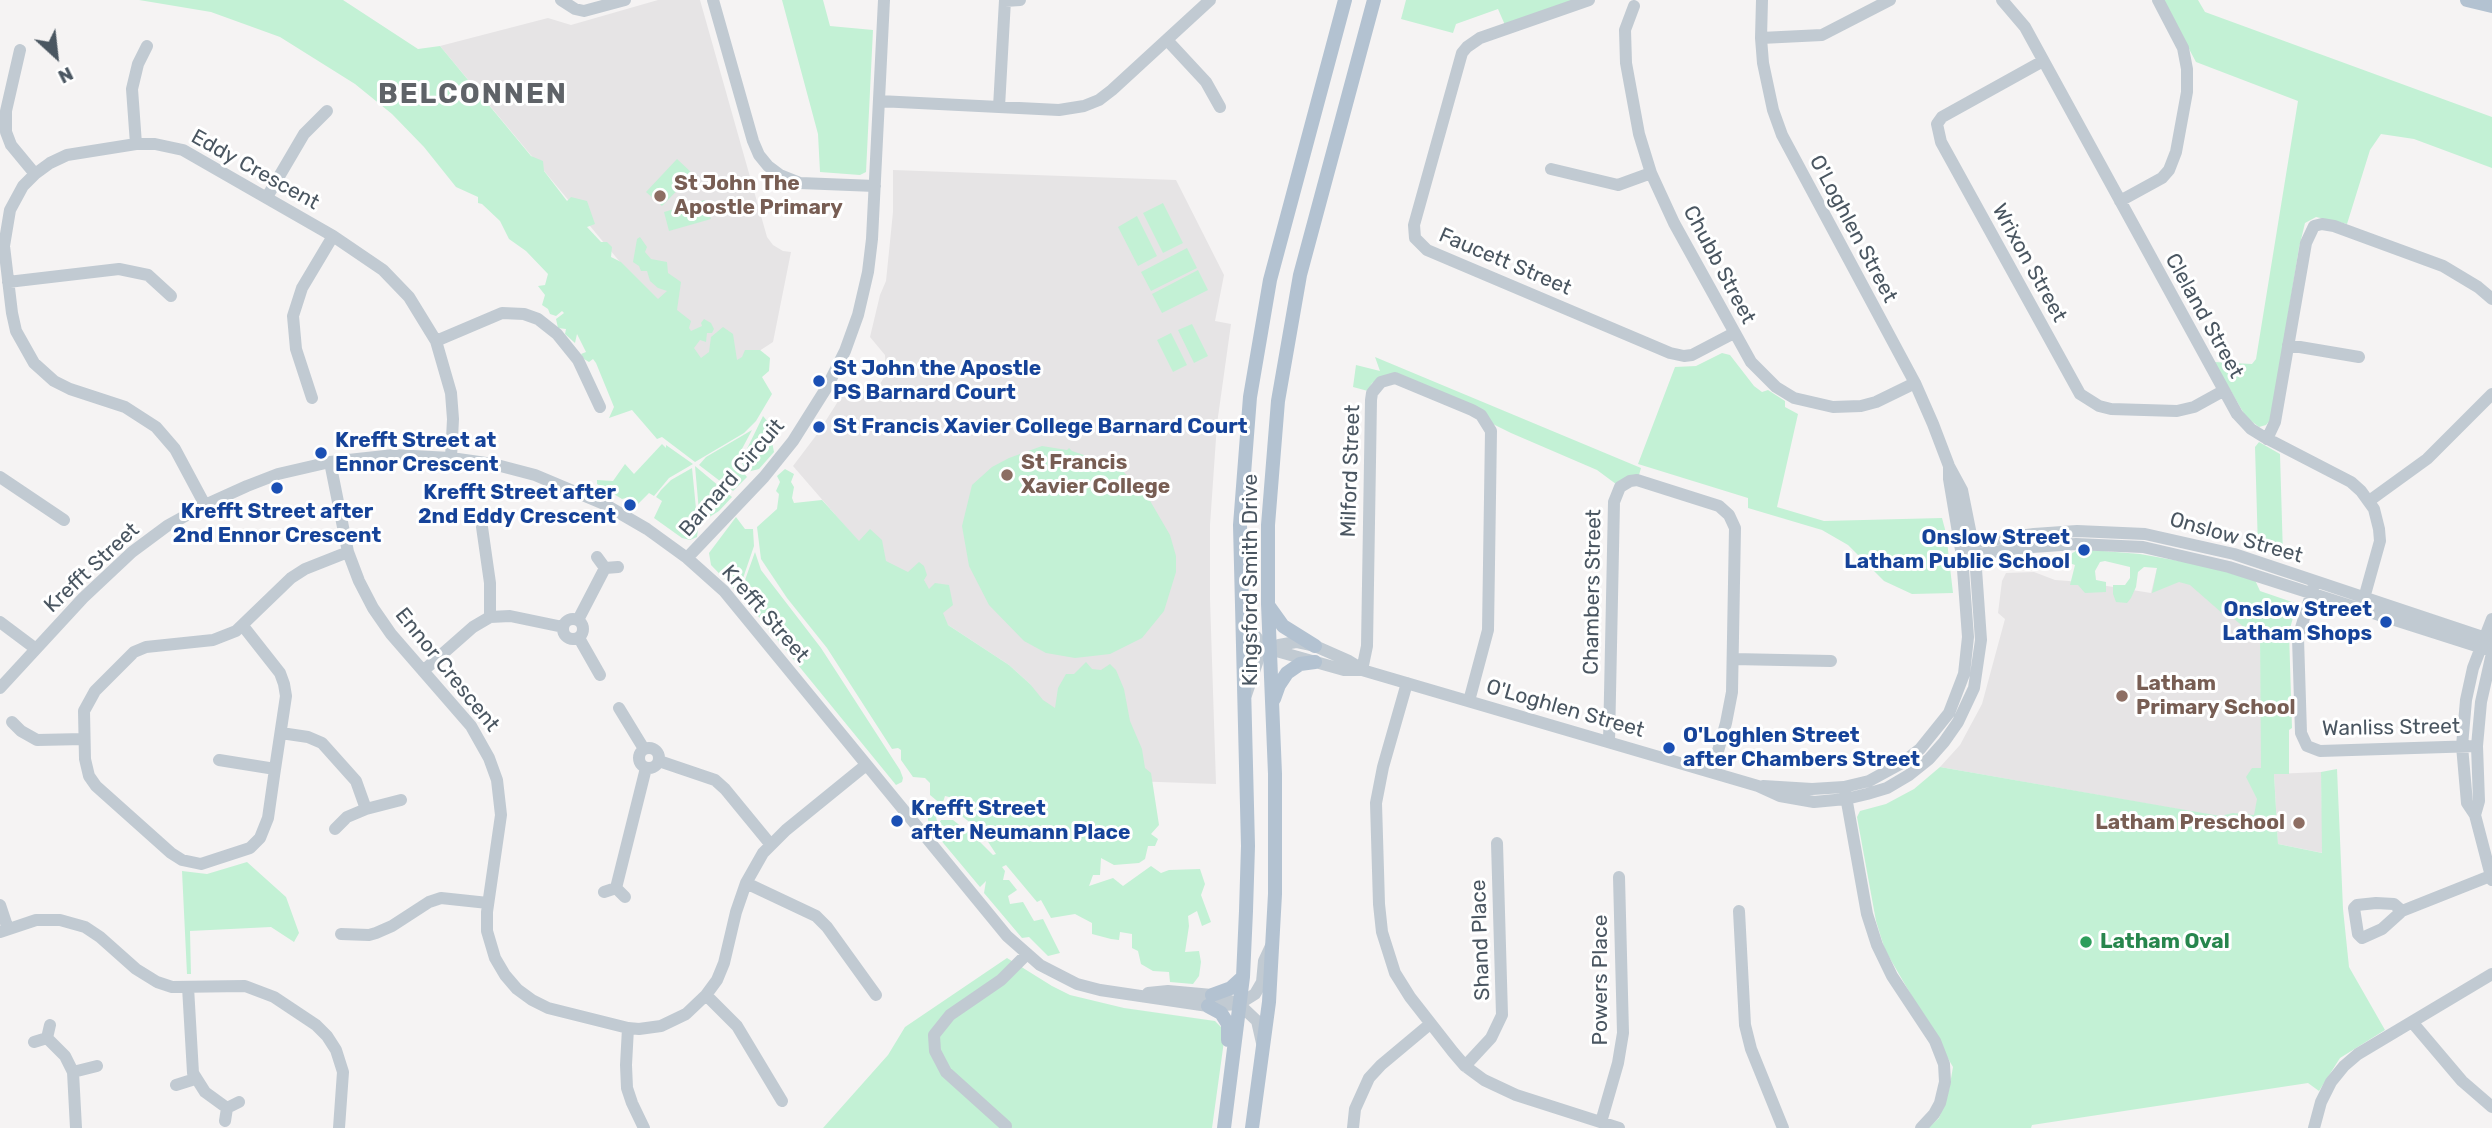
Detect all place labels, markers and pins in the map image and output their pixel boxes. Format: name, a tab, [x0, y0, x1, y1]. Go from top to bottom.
place label: St John The Apostle Primary	[674, 171, 843, 221]
marker: St John The Apostle Primary	[652, 188, 668, 204]
place label: St John the Apostle PS Barnard Court	[833, 356, 1041, 406]
marker: St John the Apostle PS Barnard Court	[811, 373, 827, 389]
place label: St Francis Xavier College Barnard Court	[833, 414, 1248, 440]
marker: St Francis Xavier College Barnard Court	[811, 419, 827, 435]
place label: Krefft Street at Ennor Crescent	[335, 428, 499, 478]
marker: Krefft Street at Ennor Crescent	[313, 445, 329, 461]
place label: St Francis Xavier College	[1021, 450, 1170, 500]
marker: St Francis Xavier College	[999, 467, 1015, 483]
marker: Krefft Street after 2nd Ennor Crescent	[269, 480, 285, 496]
place label: Krefft Street after 2nd Eddy Crescent	[418, 480, 616, 530]
marker: Krefft Street after 2nd Eddy Crescent	[622, 497, 638, 513]
place label: Krefft Street after 2nd Ennor Crescent	[173, 499, 381, 549]
place label: Onslow Street Latham Public School	[1844, 525, 2070, 575]
marker: Onslow Street Latham Public School	[2076, 542, 2092, 558]
place label: Onslow Street Latham Shops	[2222, 597, 2372, 647]
marker: Onslow Street Latham Shops	[2378, 614, 2394, 630]
place label: Latham Primary School	[2136, 671, 2296, 721]
marker: Latham Primary School	[2114, 688, 2130, 704]
place label: O'Loghlen Street after Chambers Street	[1683, 723, 1920, 773]
marker: O'Loghlen Street after Chambers Street	[1661, 740, 1677, 756]
place label: Krefft Street after Neumann Place	[911, 796, 1130, 846]
place label: Latham Preschool	[2095, 810, 2285, 836]
marker: Krefft Street after Neumann Place	[889, 813, 905, 829]
marker: Latham Preschool	[2291, 815, 2307, 831]
place label: Latham Oval	[2100, 929, 2230, 955]
marker: Latham Oval	[2078, 934, 2094, 950]

